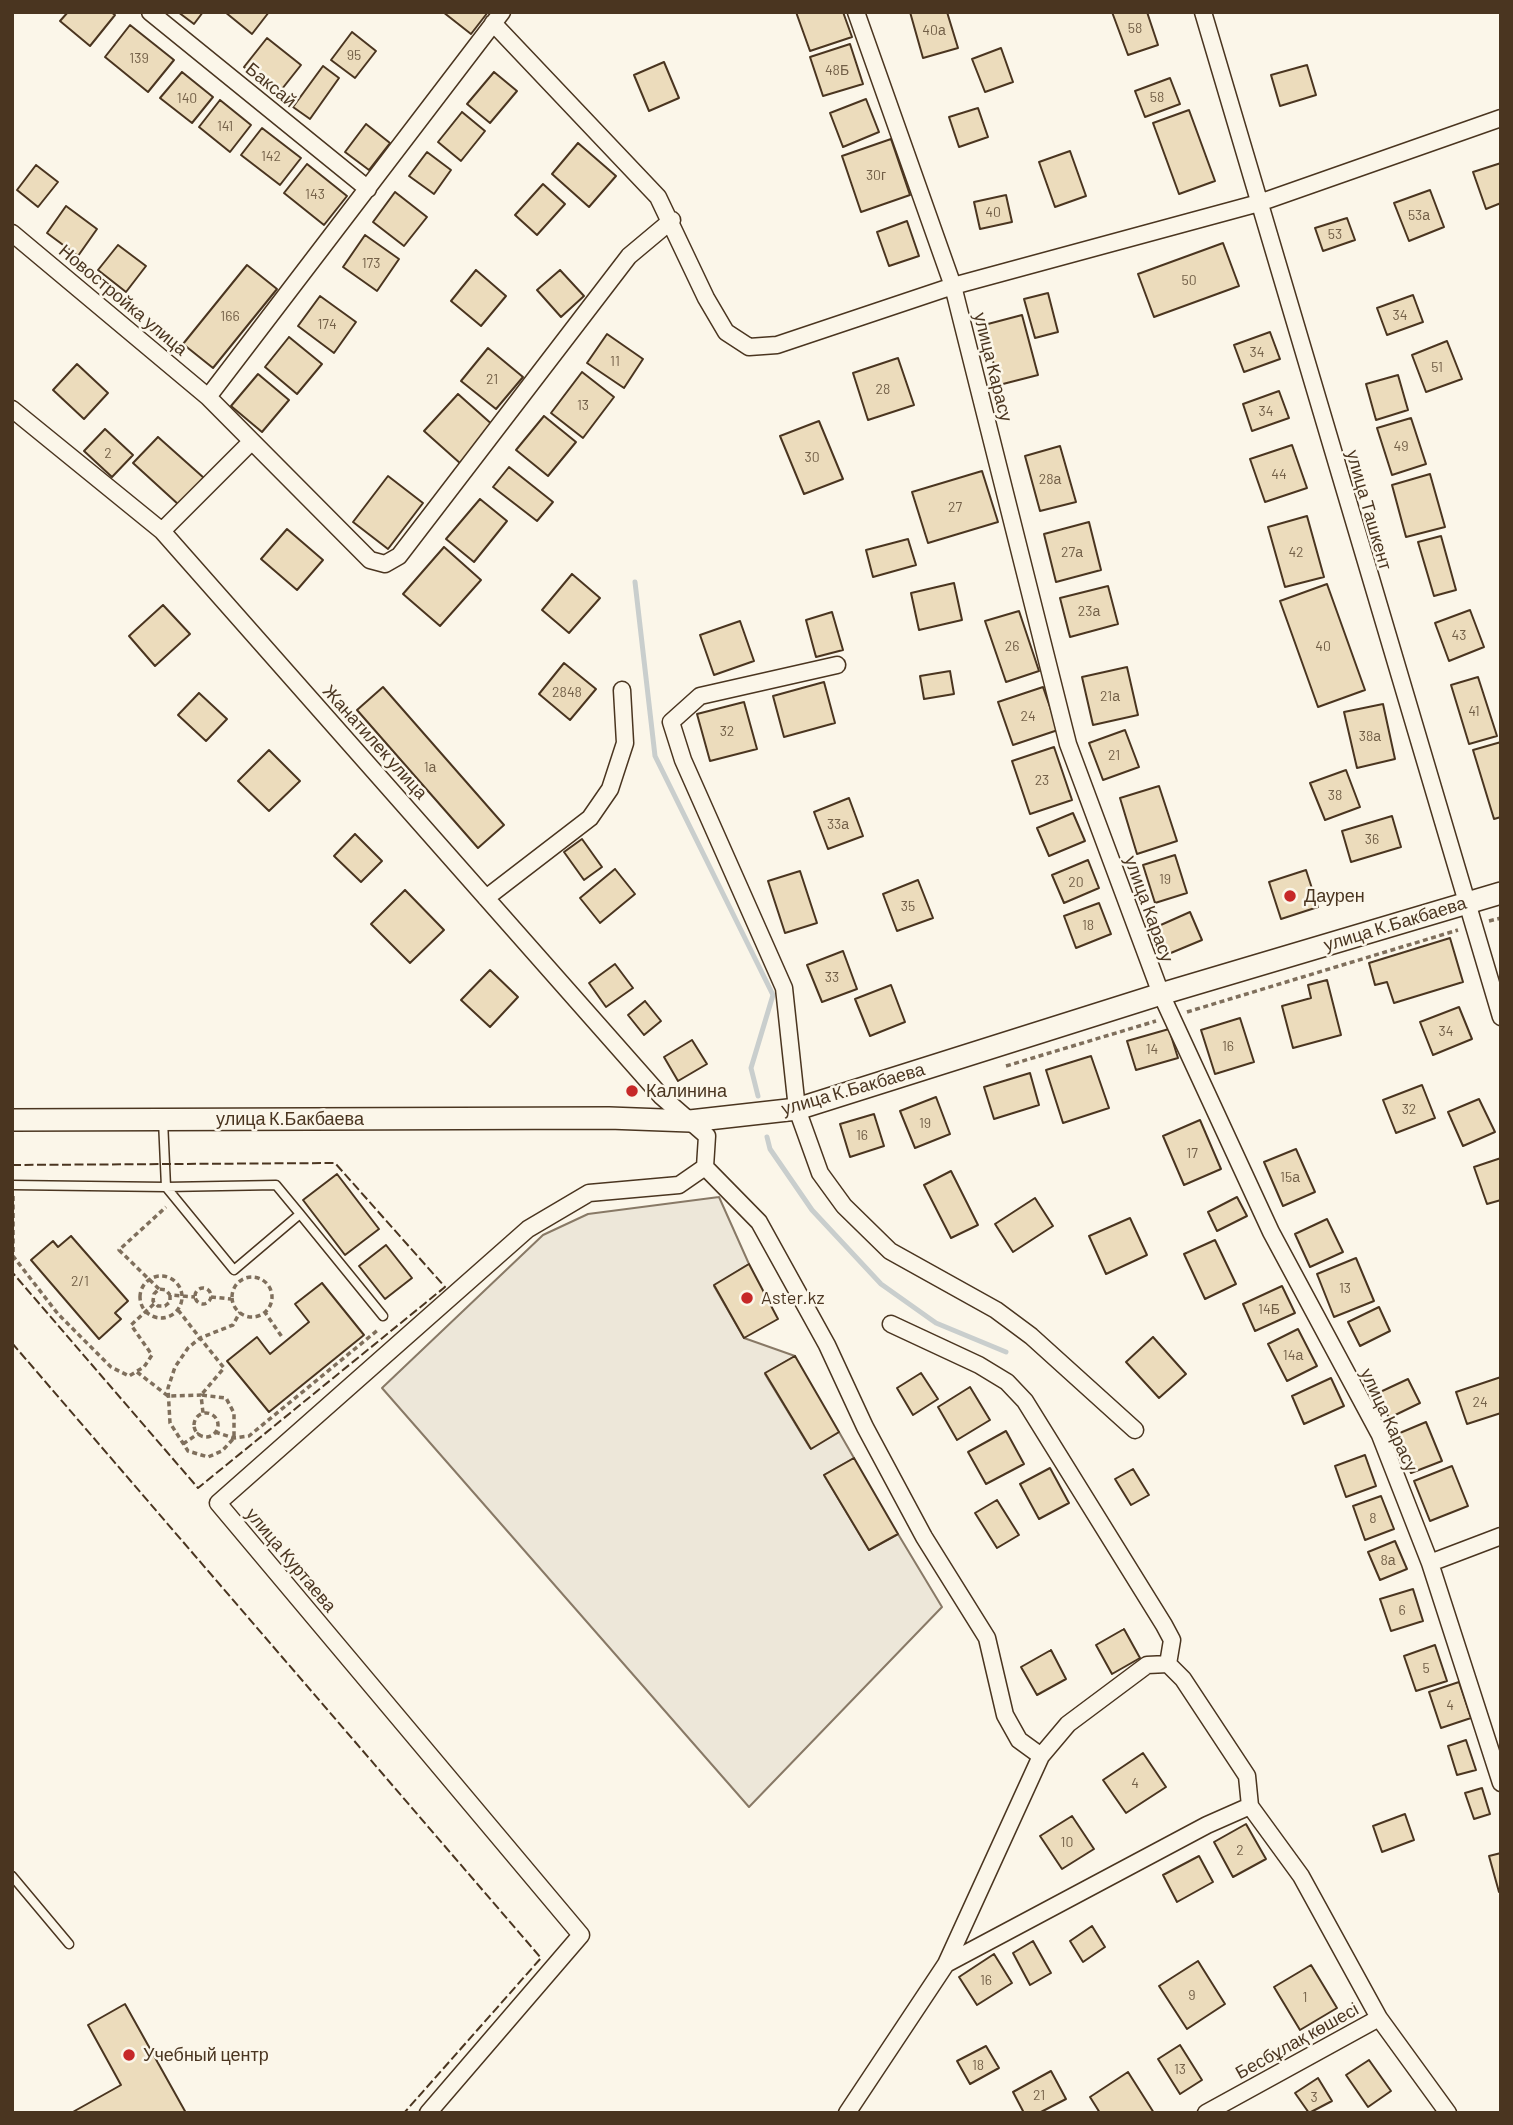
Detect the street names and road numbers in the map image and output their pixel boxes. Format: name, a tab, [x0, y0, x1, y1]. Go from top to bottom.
street label: Баксай	[241, 58, 301, 112]
street label: Новостройка улица	[54, 240, 192, 360]
street label: улица Карасу	[969, 310, 1017, 424]
street label: улица Ташкент	[1342, 447, 1396, 573]
street label: Жанатилек улица	[318, 680, 432, 804]
street label: улица Карасу	[1120, 853, 1178, 965]
street label: улица К.Бакбаева	[1321, 892, 1469, 956]
street label: улица К.Бакбаева	[779, 1058, 927, 1120]
street label: улица К.Бакбаева	[216, 1108, 364, 1130]
street label: улица Карасу	[1356, 1365, 1422, 1475]
street label: улица Куртаева	[241, 1503, 341, 1617]
street label: Бесбұлақ көшесі	[1232, 1998, 1362, 2084]

